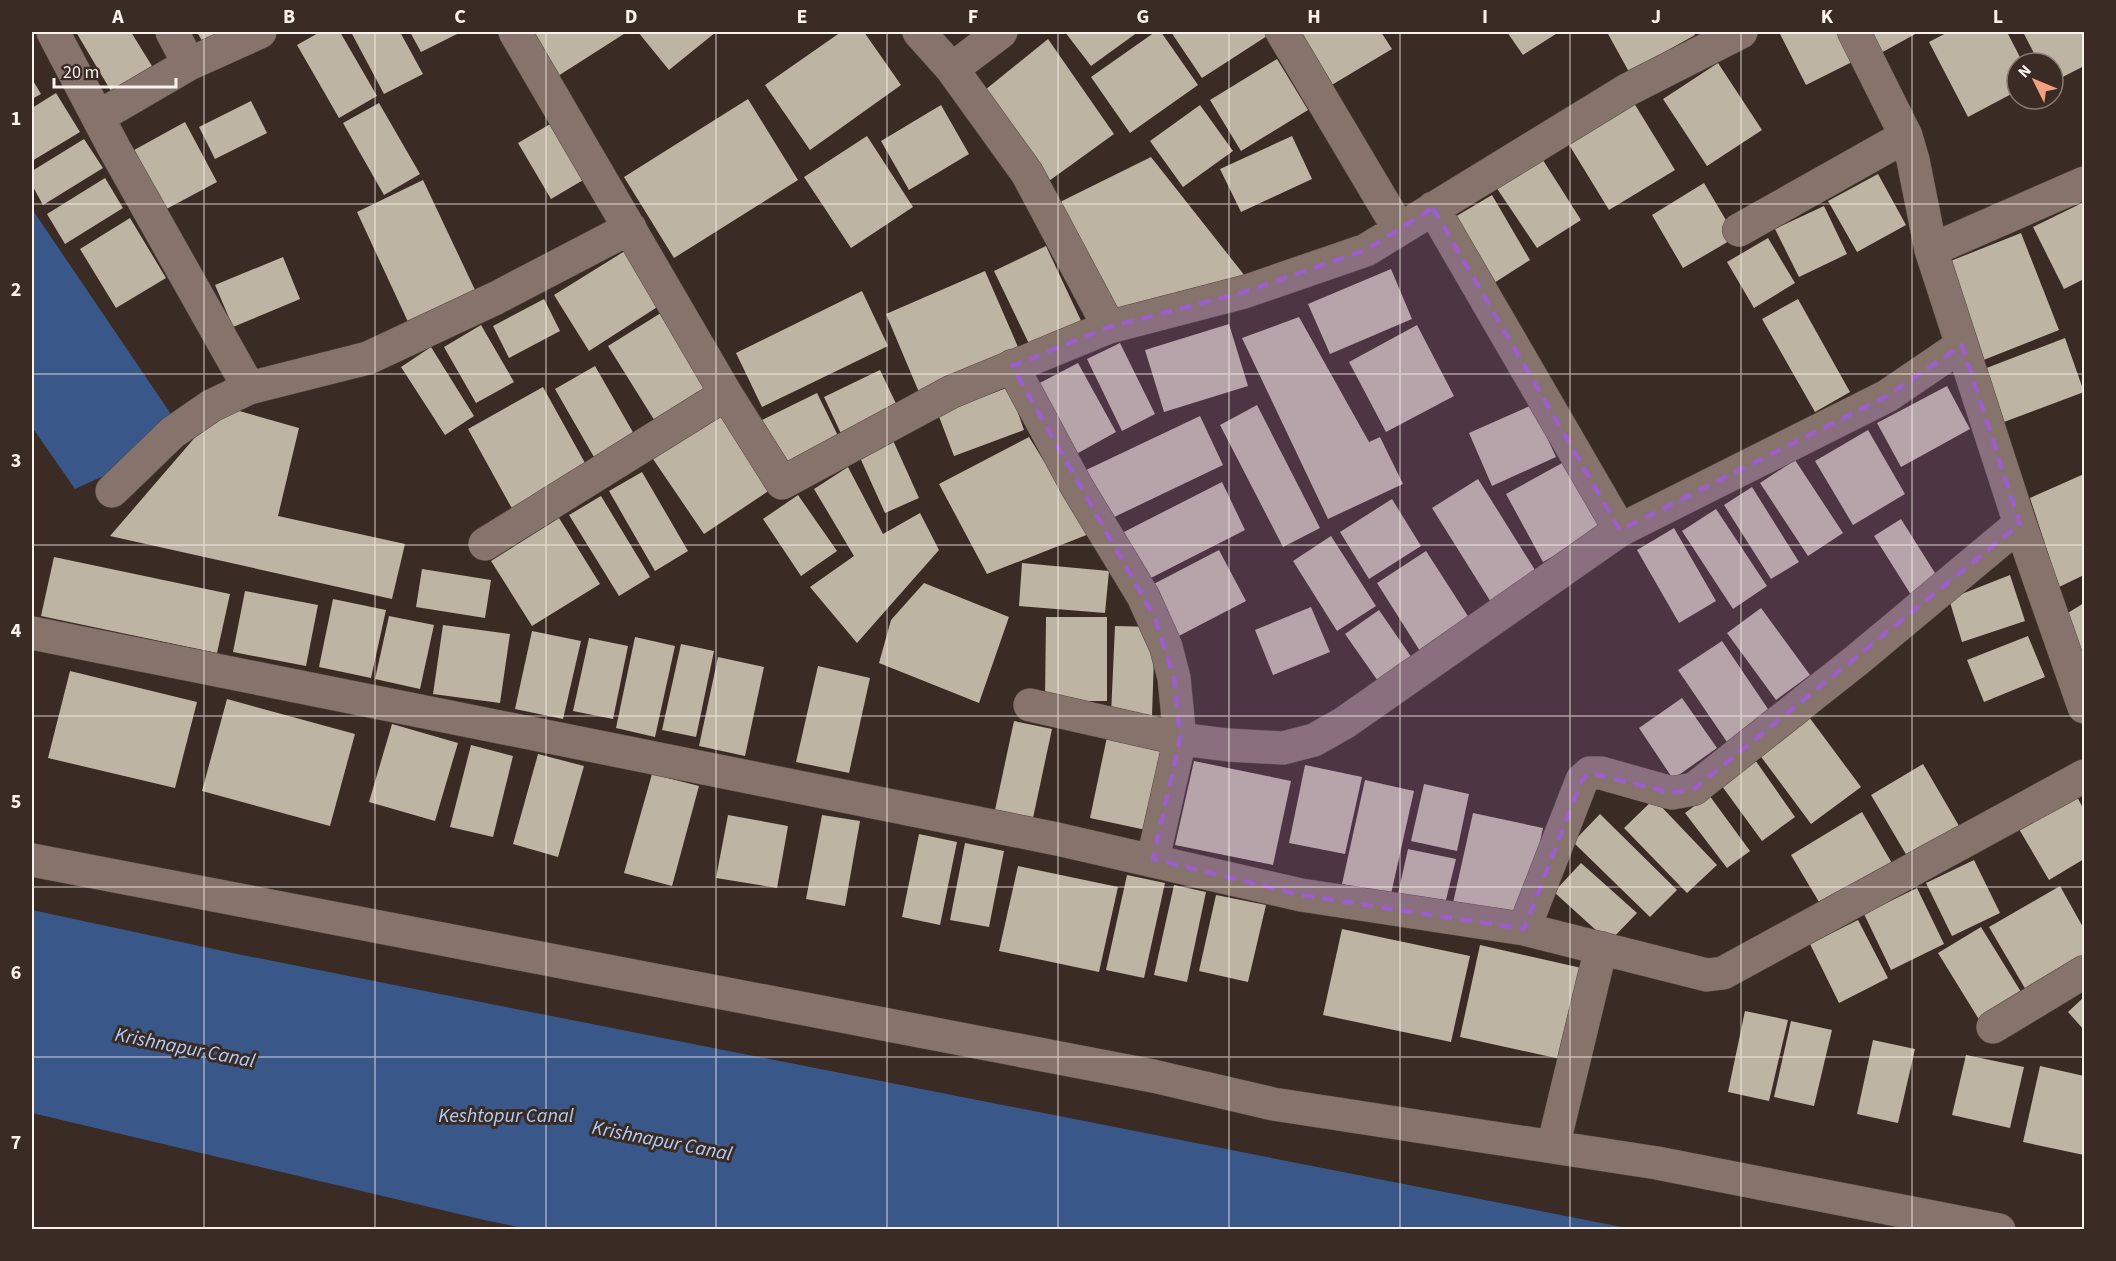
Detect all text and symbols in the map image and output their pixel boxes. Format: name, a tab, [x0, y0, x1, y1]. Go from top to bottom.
text: A	[111, 3, 124, 31]
text: B	[283, 3, 295, 31]
text: C	[454, 3, 466, 31]
text: D	[625, 3, 637, 31]
text: E	[797, 3, 807, 31]
text: F	[968, 3, 978, 31]
text: G	[1137, 3, 1149, 31]
text: H	[1307, 3, 1321, 31]
text: I	[1482, 3, 1488, 31]
text: J	[1651, 3, 1661, 31]
text: K	[1821, 3, 1834, 31]
text: L	[1993, 3, 2003, 31]
scale bar	[54, 51, 176, 89]
north arrow	[2005, 51, 2065, 111]
text: 20 m	[63, 60, 99, 85]
text: N	[2013, 60, 2036, 83]
text: 1	[11, 105, 21, 133]
text: 2	[11, 276, 21, 304]
text: 3	[11, 447, 21, 475]
text: 4	[11, 617, 22, 645]
text: 5	[11, 788, 21, 816]
text: 6	[11, 959, 21, 987]
water label: Krishnapur Canal	[112, 1021, 258, 1075]
water label: Keshtopur Canal	[438, 1102, 574, 1130]
water label: Krishnapur Canal	[589, 1114, 735, 1168]
text: 7	[11, 1129, 21, 1157]

